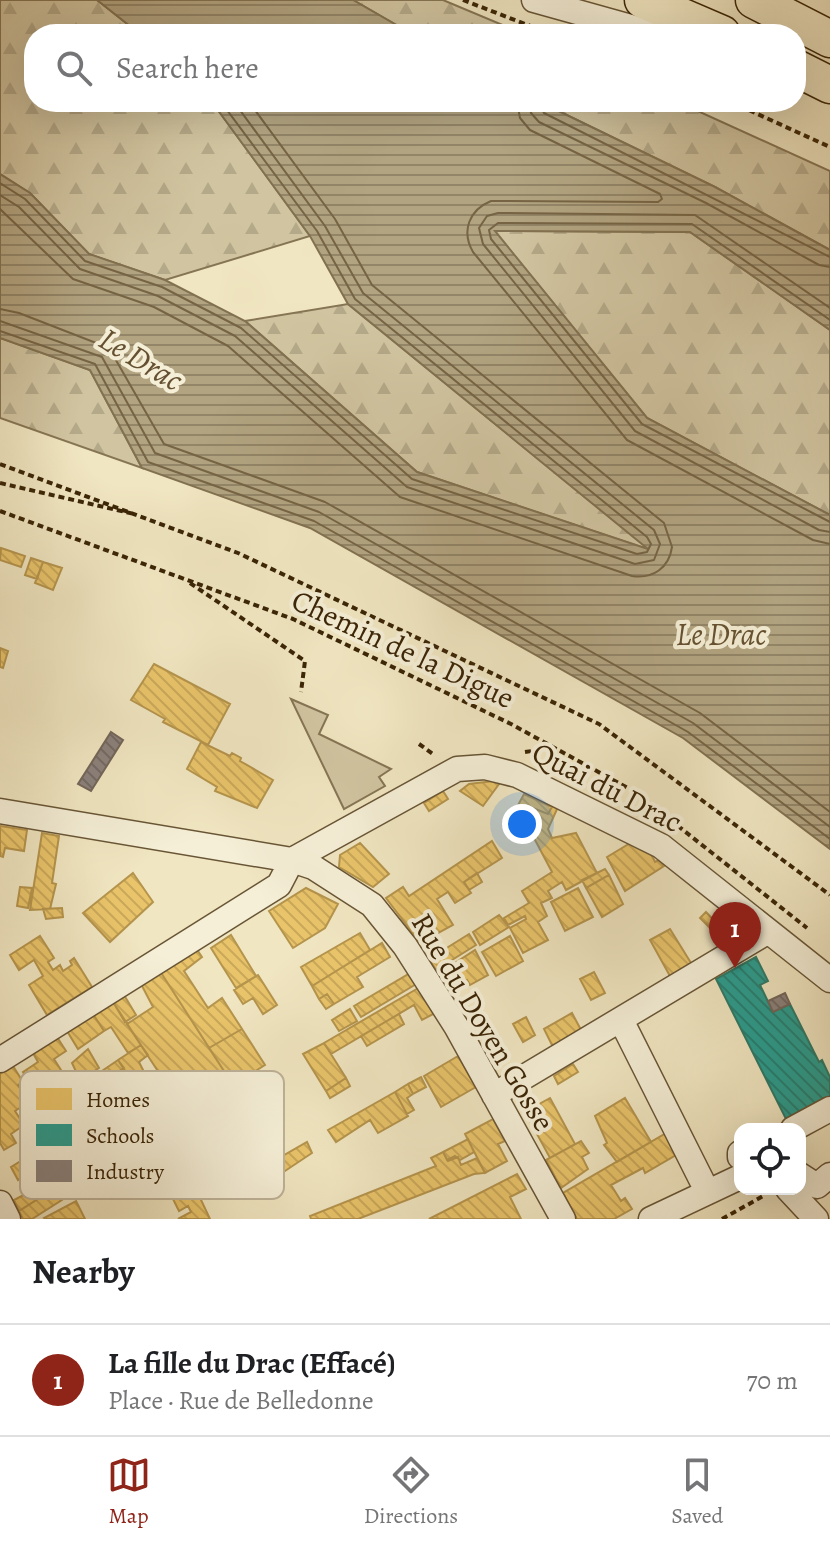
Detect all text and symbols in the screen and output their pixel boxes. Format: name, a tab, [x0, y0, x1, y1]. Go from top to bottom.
search box	[24, 24, 806, 112]
icon: search	[52, 46, 96, 90]
text: Search here	[116, 48, 259, 88]
water label: Le Drac	[91, 317, 192, 402]
street label: Chemin de la Digue	[285, 580, 521, 718]
water label: Le Drac	[676, 612, 767, 656]
street label: Quai du Drac	[525, 732, 689, 842]
your location	[502, 804, 542, 844]
pin: 1	[709, 902, 761, 968]
street label: Rue du Doyen Gosse	[402, 906, 564, 1138]
legend	[20, 1071, 284, 1199]
text: Homes	[86, 1085, 150, 1115]
text: Schools	[86, 1121, 154, 1151]
map controls	[734, 1123, 806, 1195]
button: locate	[734, 1123, 806, 1195]
text: Industry	[86, 1157, 164, 1187]
text: Nearby	[32, 1248, 135, 1295]
text: La fille du Drac (Effacé)	[108, 1343, 396, 1383]
text: 1	[53, 1363, 63, 1398]
text: 70 m	[746, 1363, 798, 1398]
text: Place · Rue de Belledonne	[108, 1383, 374, 1418]
tab: Map	[107, 1453, 151, 1531]
tab: Directions	[364, 1453, 458, 1531]
tab: Saved	[671, 1453, 723, 1531]

